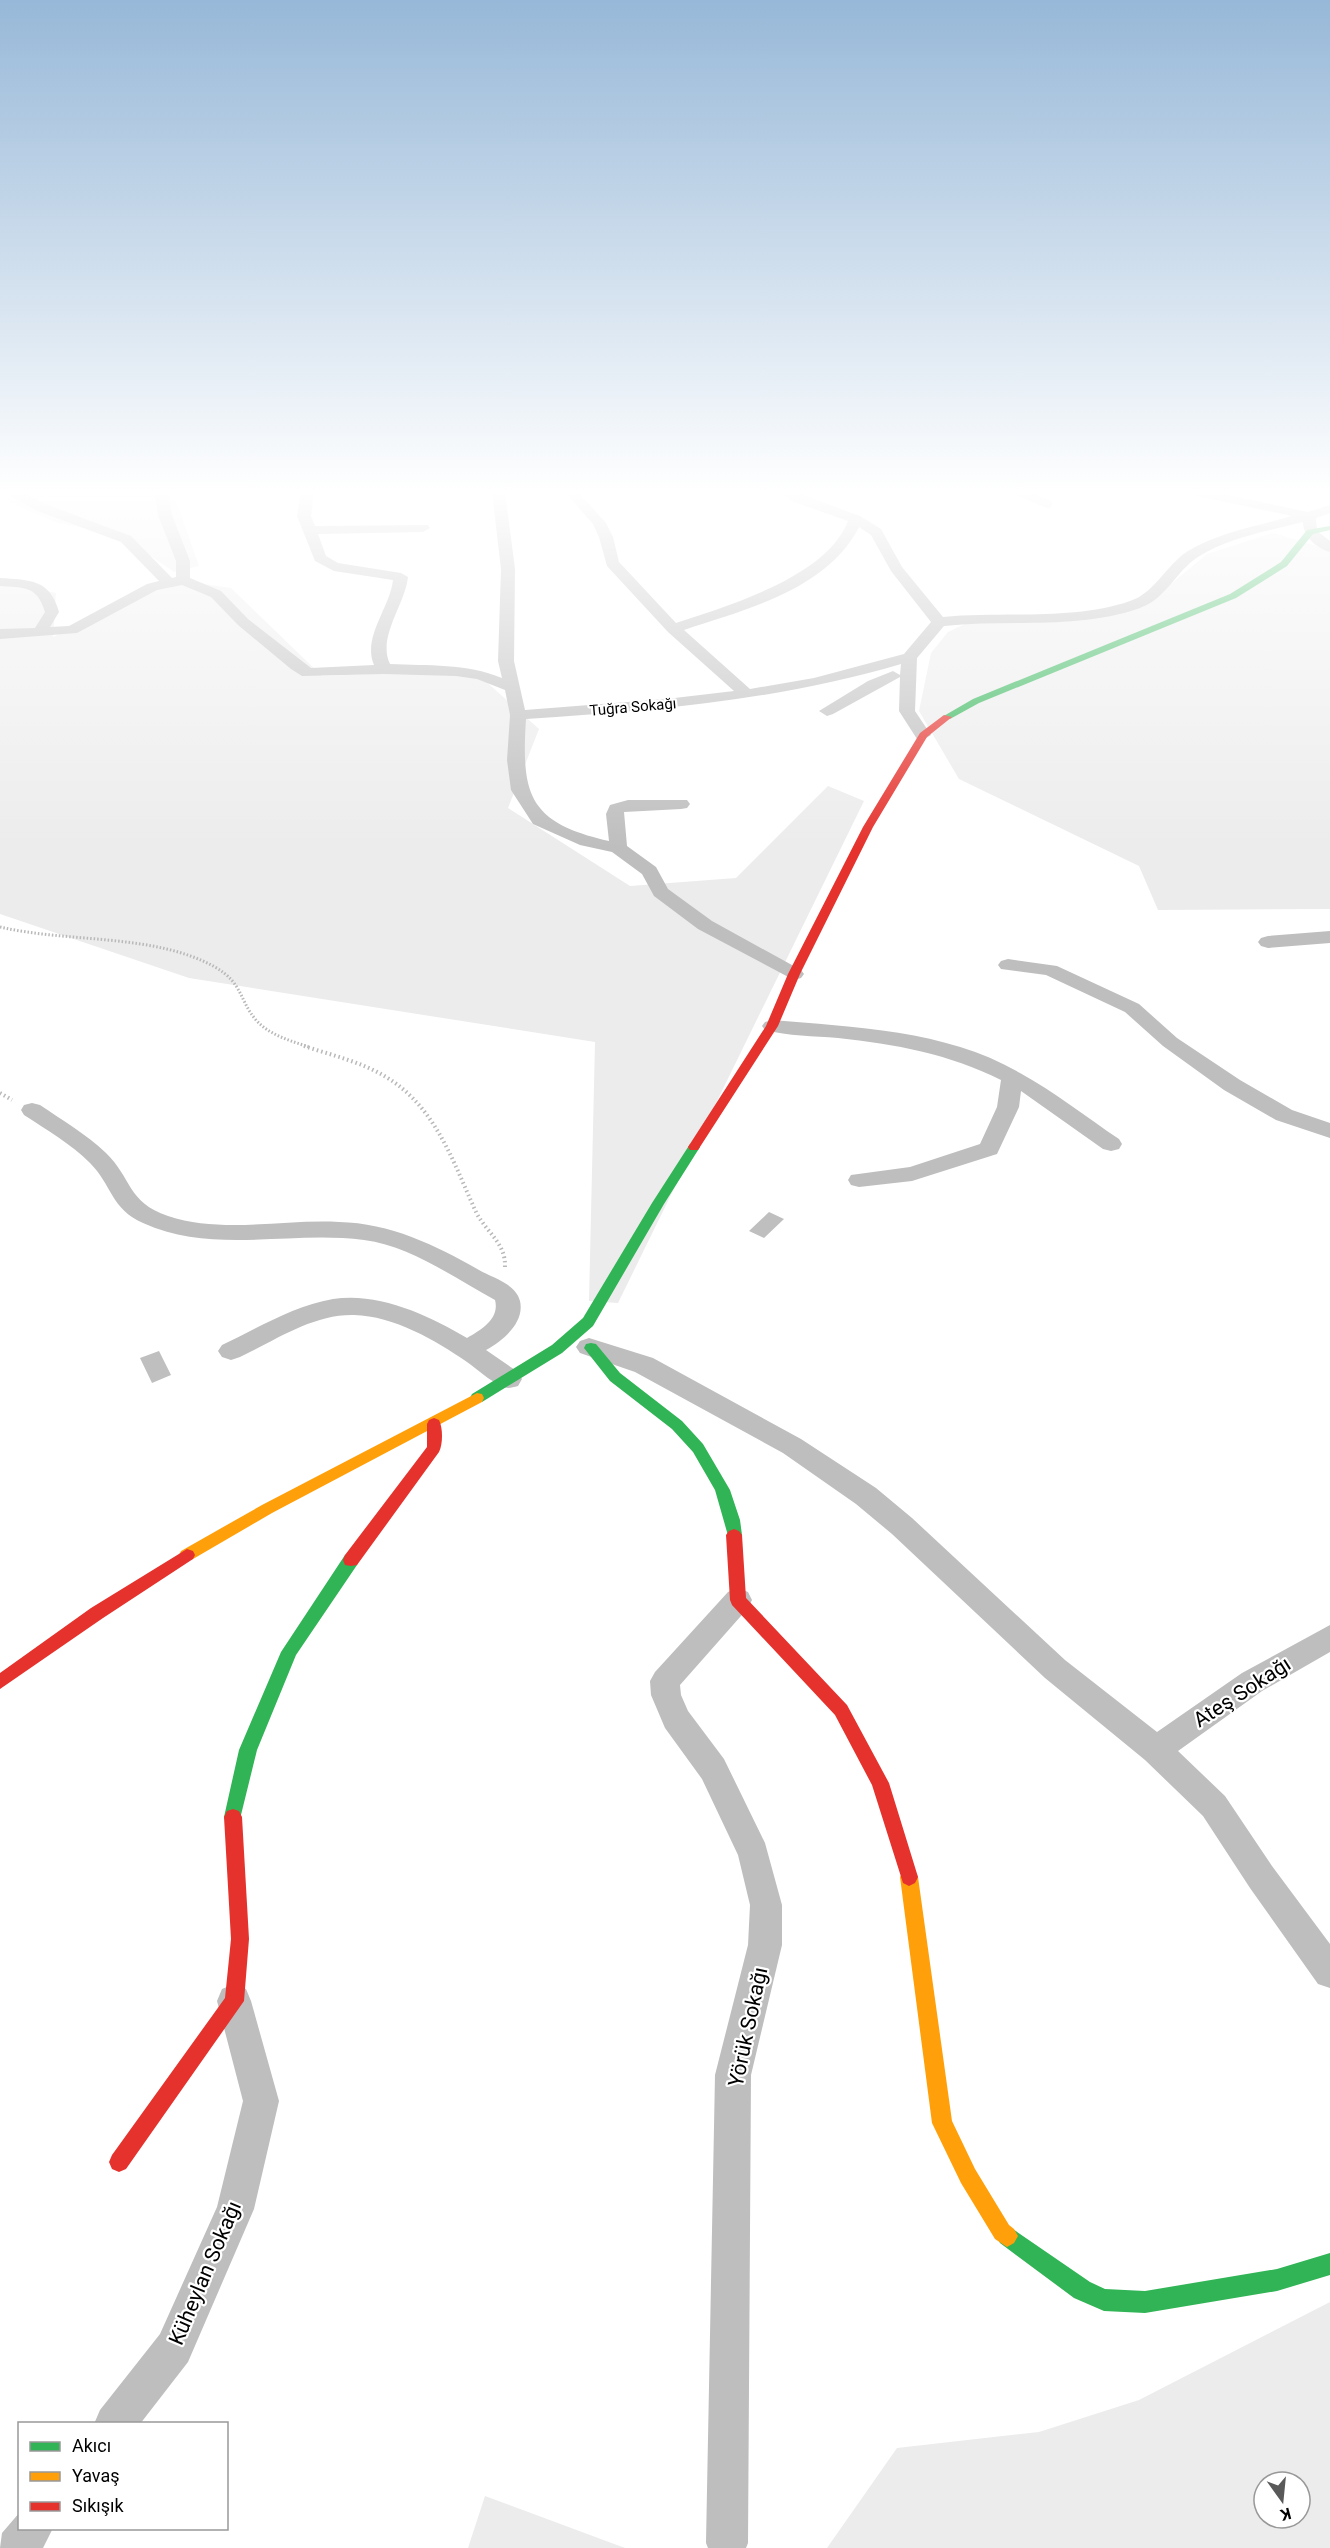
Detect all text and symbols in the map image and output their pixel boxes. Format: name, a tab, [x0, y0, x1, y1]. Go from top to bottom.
street label: Tuğra Sokağı	[589, 694, 677, 720]
street label: Ateş Sokağı	[1189, 1652, 1295, 1732]
street label: Yörük Sokağı	[724, 1965, 772, 2089]
street label: Küheylan Sokağı	[164, 2197, 246, 2349]
legend	[18, 2422, 228, 2530]
text: Akıcı	[72, 2435, 111, 2456]
text: Yavaş	[72, 2465, 120, 2486]
north arrow	[1252, 2470, 1312, 2530]
text: Sıkışık	[72, 2495, 124, 2516]
text: K	[1278, 2504, 1293, 2525]

